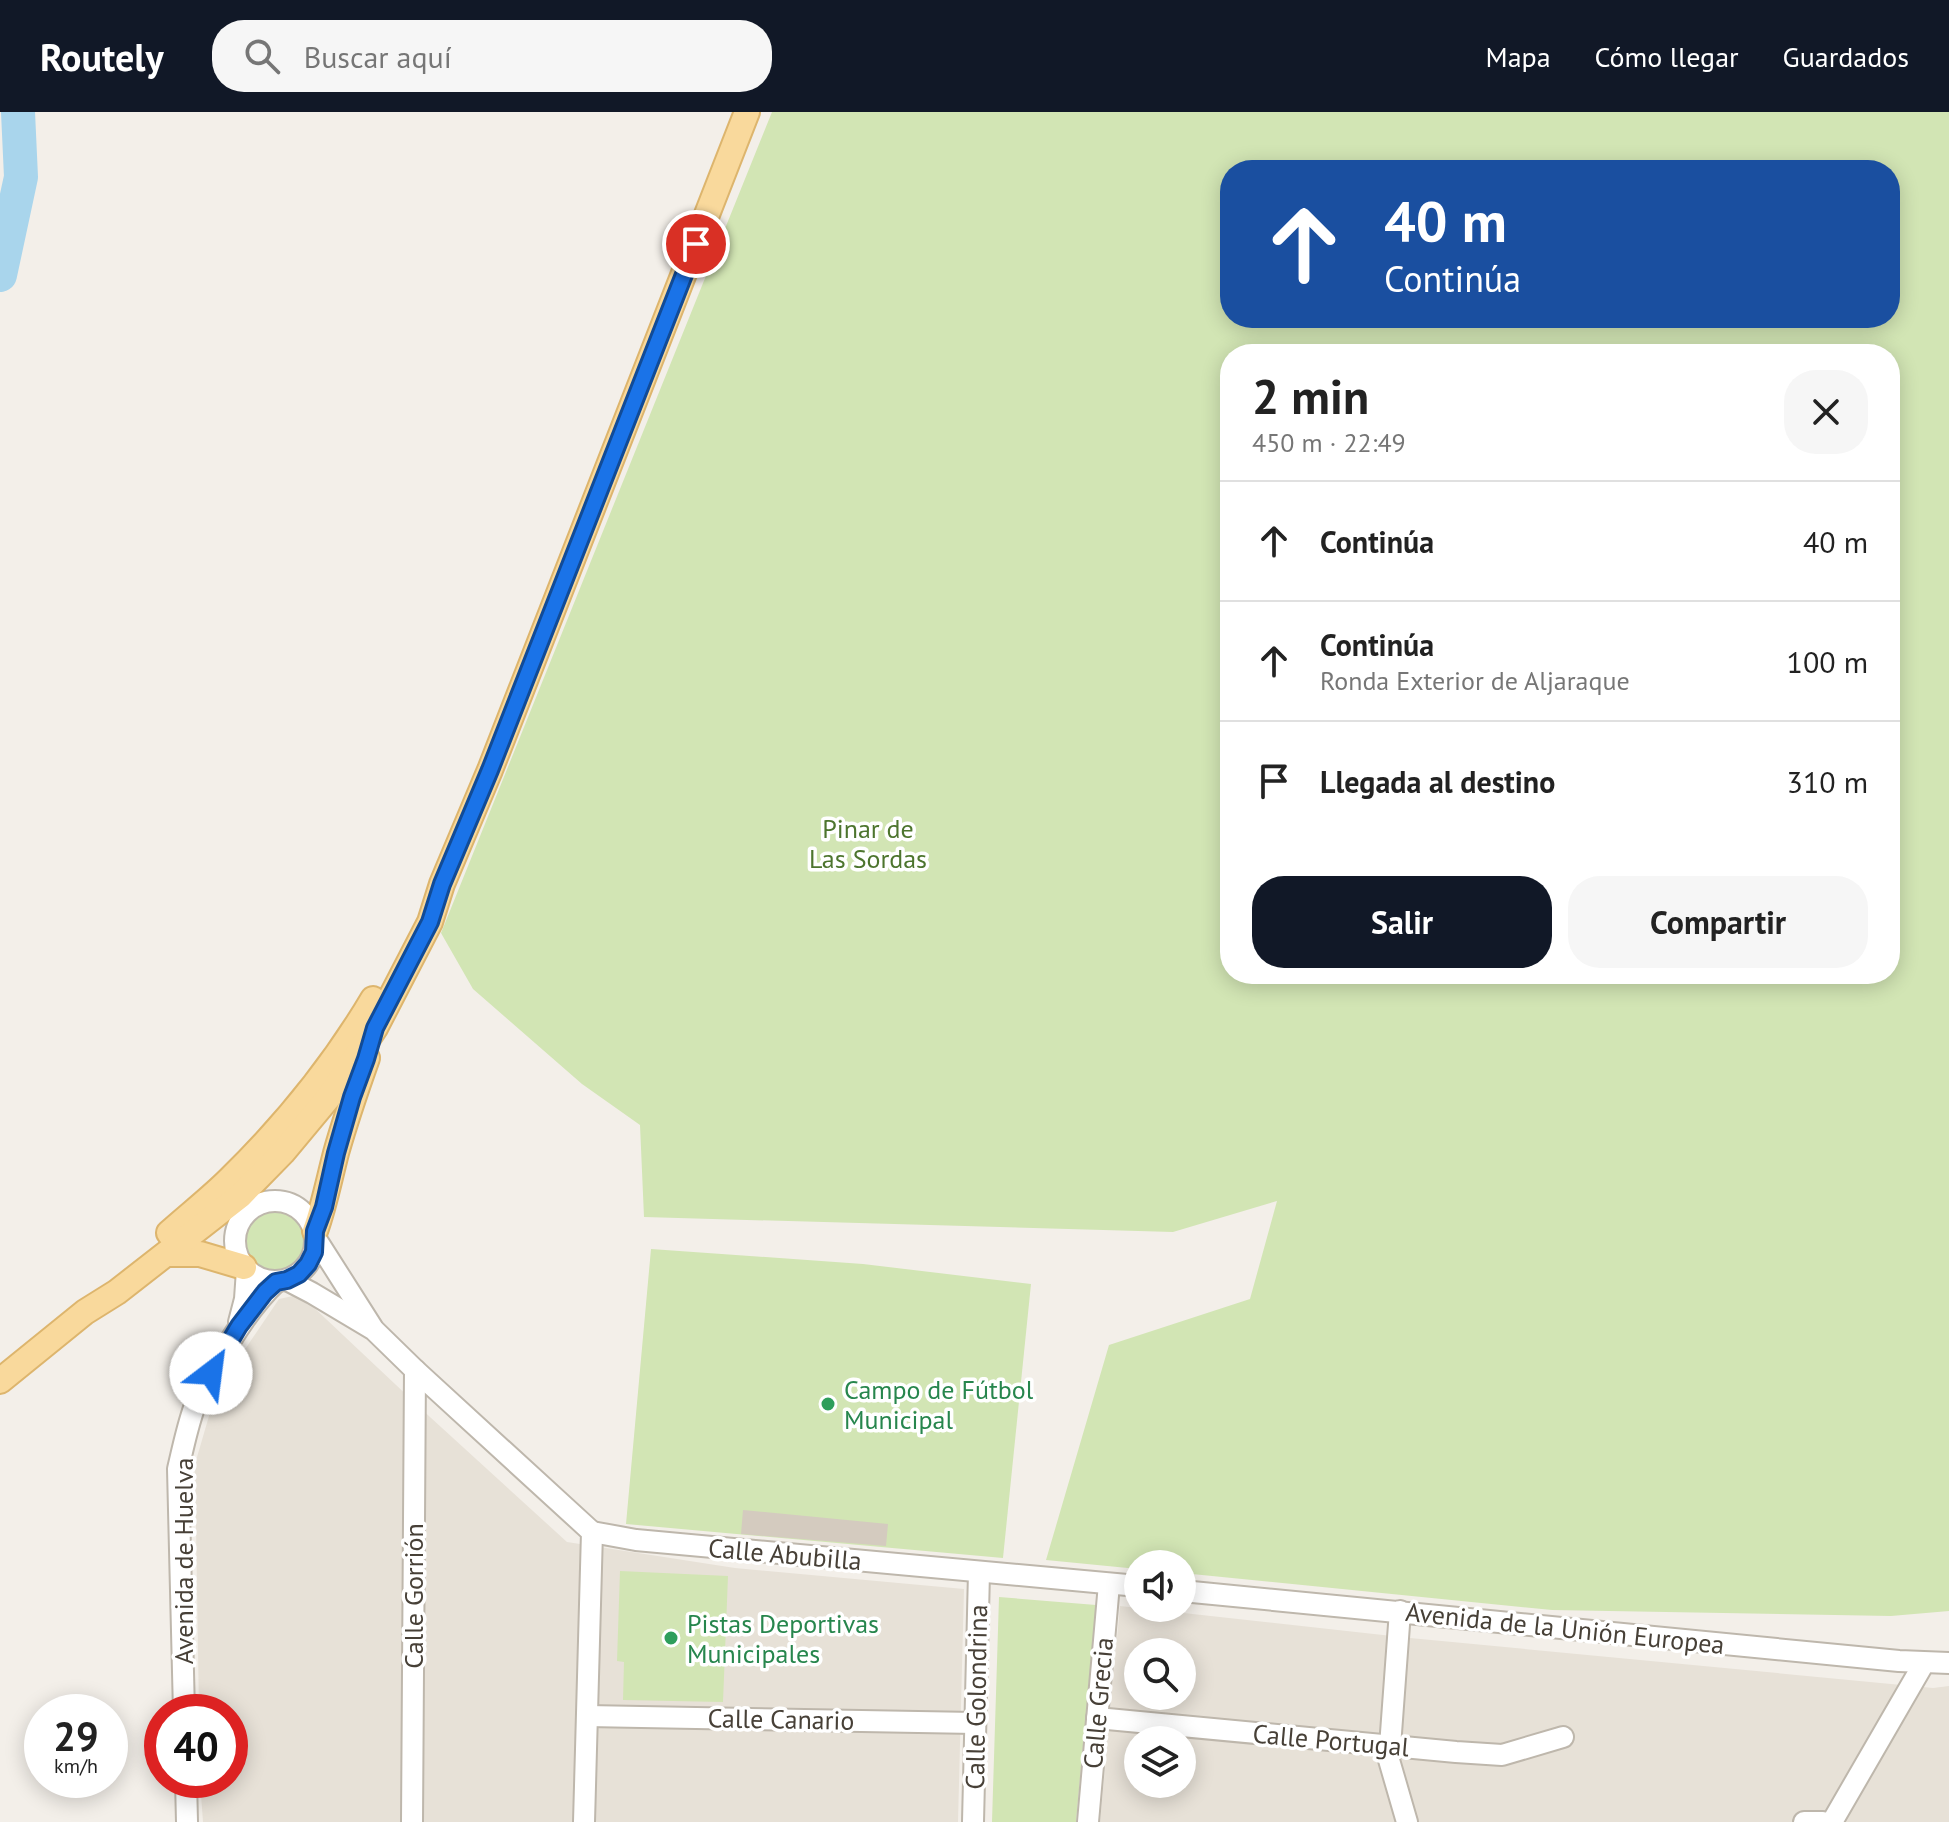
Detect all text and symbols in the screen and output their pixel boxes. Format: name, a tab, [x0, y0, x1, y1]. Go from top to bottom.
search box	[212, 20, 772, 92]
text: Routely	[40, 32, 164, 81]
icon: search	[240, 34, 284, 78]
text: Buscar aquí	[304, 37, 452, 76]
text: Mapa	[1486, 38, 1551, 75]
text: Cómo llegar	[1595, 38, 1739, 75]
text: Guardados	[1783, 38, 1909, 75]
text: 40 m	[1384, 185, 1507, 257]
icon: ahead	[1252, 192, 1356, 296]
pin	[662, 210, 730, 278]
icon: arrive	[674, 222, 718, 266]
text: Continúa	[1384, 255, 1521, 302]
text: 2 min	[1252, 365, 1369, 427]
button: close	[1784, 370, 1868, 454]
text: 450 m · 22:49	[1252, 426, 1406, 459]
icon: ahead	[1252, 519, 1296, 563]
text: Continúa	[1320, 522, 1434, 561]
text: 40 m	[1803, 522, 1868, 561]
text: Continúa	[1320, 625, 1434, 664]
icon: ahead	[1252, 639, 1296, 683]
text: 100 m	[1787, 642, 1868, 681]
text: Ronda Exterior de Aljaraque	[1320, 664, 1630, 697]
icon: arrive	[1252, 759, 1296, 803]
text: Llegada al destino	[1320, 762, 1555, 801]
text: 310 m	[1787, 762, 1868, 801]
park label: Pinar de Las Sordas	[809, 812, 927, 875]
button: Salir	[1252, 876, 1552, 968]
button: Compartir	[1568, 876, 1868, 968]
position arrow	[169, 1331, 253, 1415]
place label: Campo de Fútbol Municipal	[844, 1373, 1034, 1436]
marker: Campo de Fútbol Municipal	[819, 1395, 837, 1413]
street label: Avenida de Huelva	[167, 1458, 200, 1664]
street label: Calle Gorrión	[397, 1523, 430, 1669]
street label: Calle Abubilla	[707, 1531, 863, 1577]
map controls	[1124, 1550, 1196, 1798]
button: sound	[1124, 1550, 1196, 1622]
street label: Avenida de la Unión Europea	[1404, 1595, 1726, 1661]
street label: Calle Golondrina	[958, 1604, 994, 1790]
place label: Pistas Deportivas Municipales	[687, 1607, 879, 1670]
marker: Pistas Deportivas Municipales	[662, 1629, 680, 1647]
street label: Calle Grecia	[1076, 1636, 1120, 1770]
button: search	[1124, 1638, 1196, 1710]
speed limit sign: 40	[144, 1694, 248, 1798]
street label: Calle Canario	[707, 1701, 855, 1737]
text: 29	[53, 1710, 99, 1762]
street label: Calle Portugal	[1251, 1717, 1411, 1763]
button: layers	[1124, 1726, 1196, 1798]
text: km/h	[54, 1753, 98, 1779]

